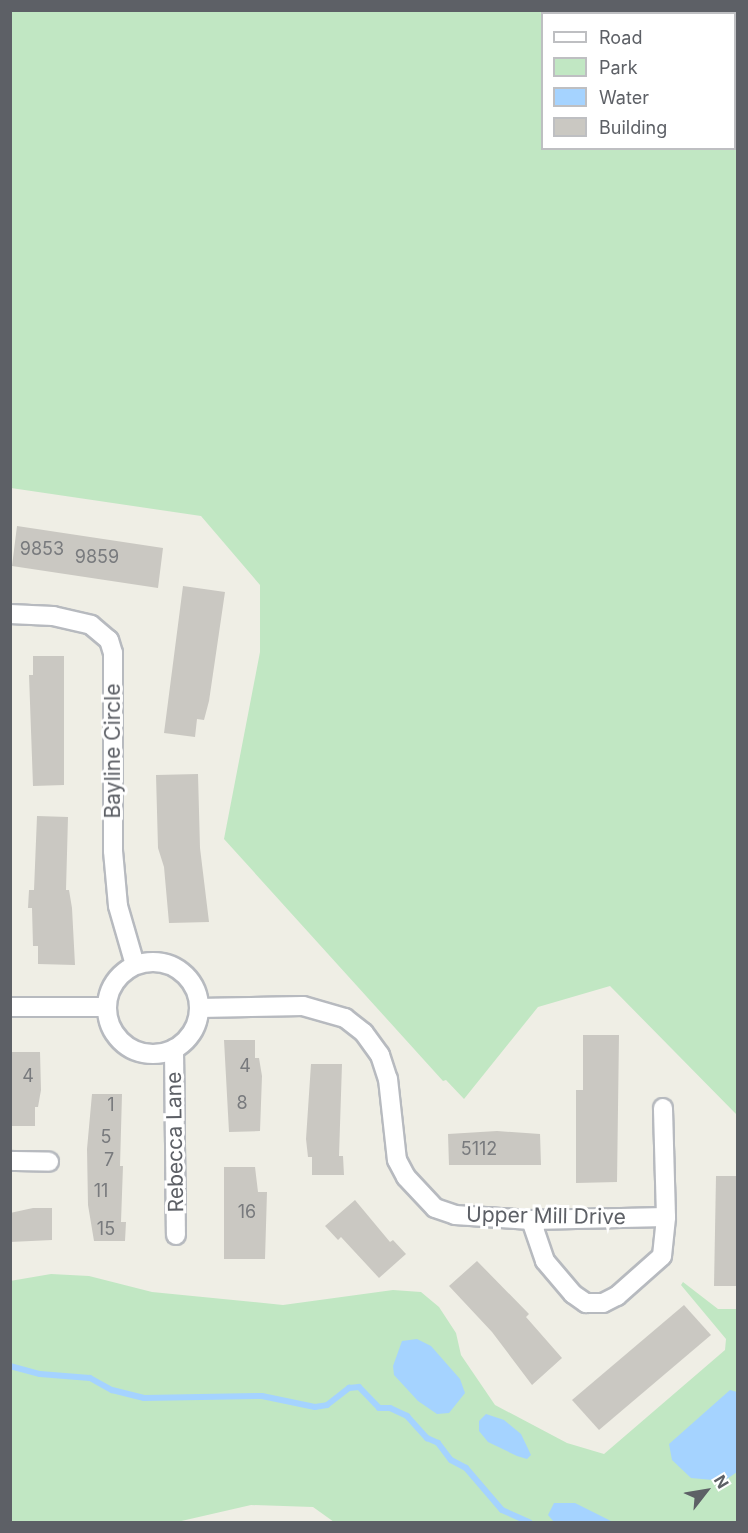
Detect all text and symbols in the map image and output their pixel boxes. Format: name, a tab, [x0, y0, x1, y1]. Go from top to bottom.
legend	[541, 12, 736, 150]
text: Road	[599, 27, 642, 48]
text: Park	[599, 57, 638, 78]
text: Water	[599, 87, 649, 108]
text: Building	[599, 117, 667, 138]
house number: 9853	[20, 538, 64, 560]
house number: 9859	[75, 546, 119, 568]
street label: Bayline Circle	[100, 683, 126, 819]
house number: 4	[239, 1055, 251, 1077]
house number: 4	[22, 1065, 34, 1087]
street label: Rebecca Lane	[161, 1071, 189, 1213]
house number: 8	[236, 1092, 248, 1114]
house number: 1	[107, 1094, 115, 1116]
house number: 5	[101, 1126, 111, 1148]
house number: 5112	[461, 1138, 497, 1160]
house number: 7	[104, 1149, 114, 1171]
house number: 11	[94, 1180, 108, 1202]
house number: 16	[238, 1201, 256, 1223]
street label: Upper Mill Drive	[466, 1202, 626, 1230]
house number: 15	[97, 1218, 115, 1240]
north arrow	[676, 1461, 736, 1521]
text: N	[710, 1471, 733, 1492]

